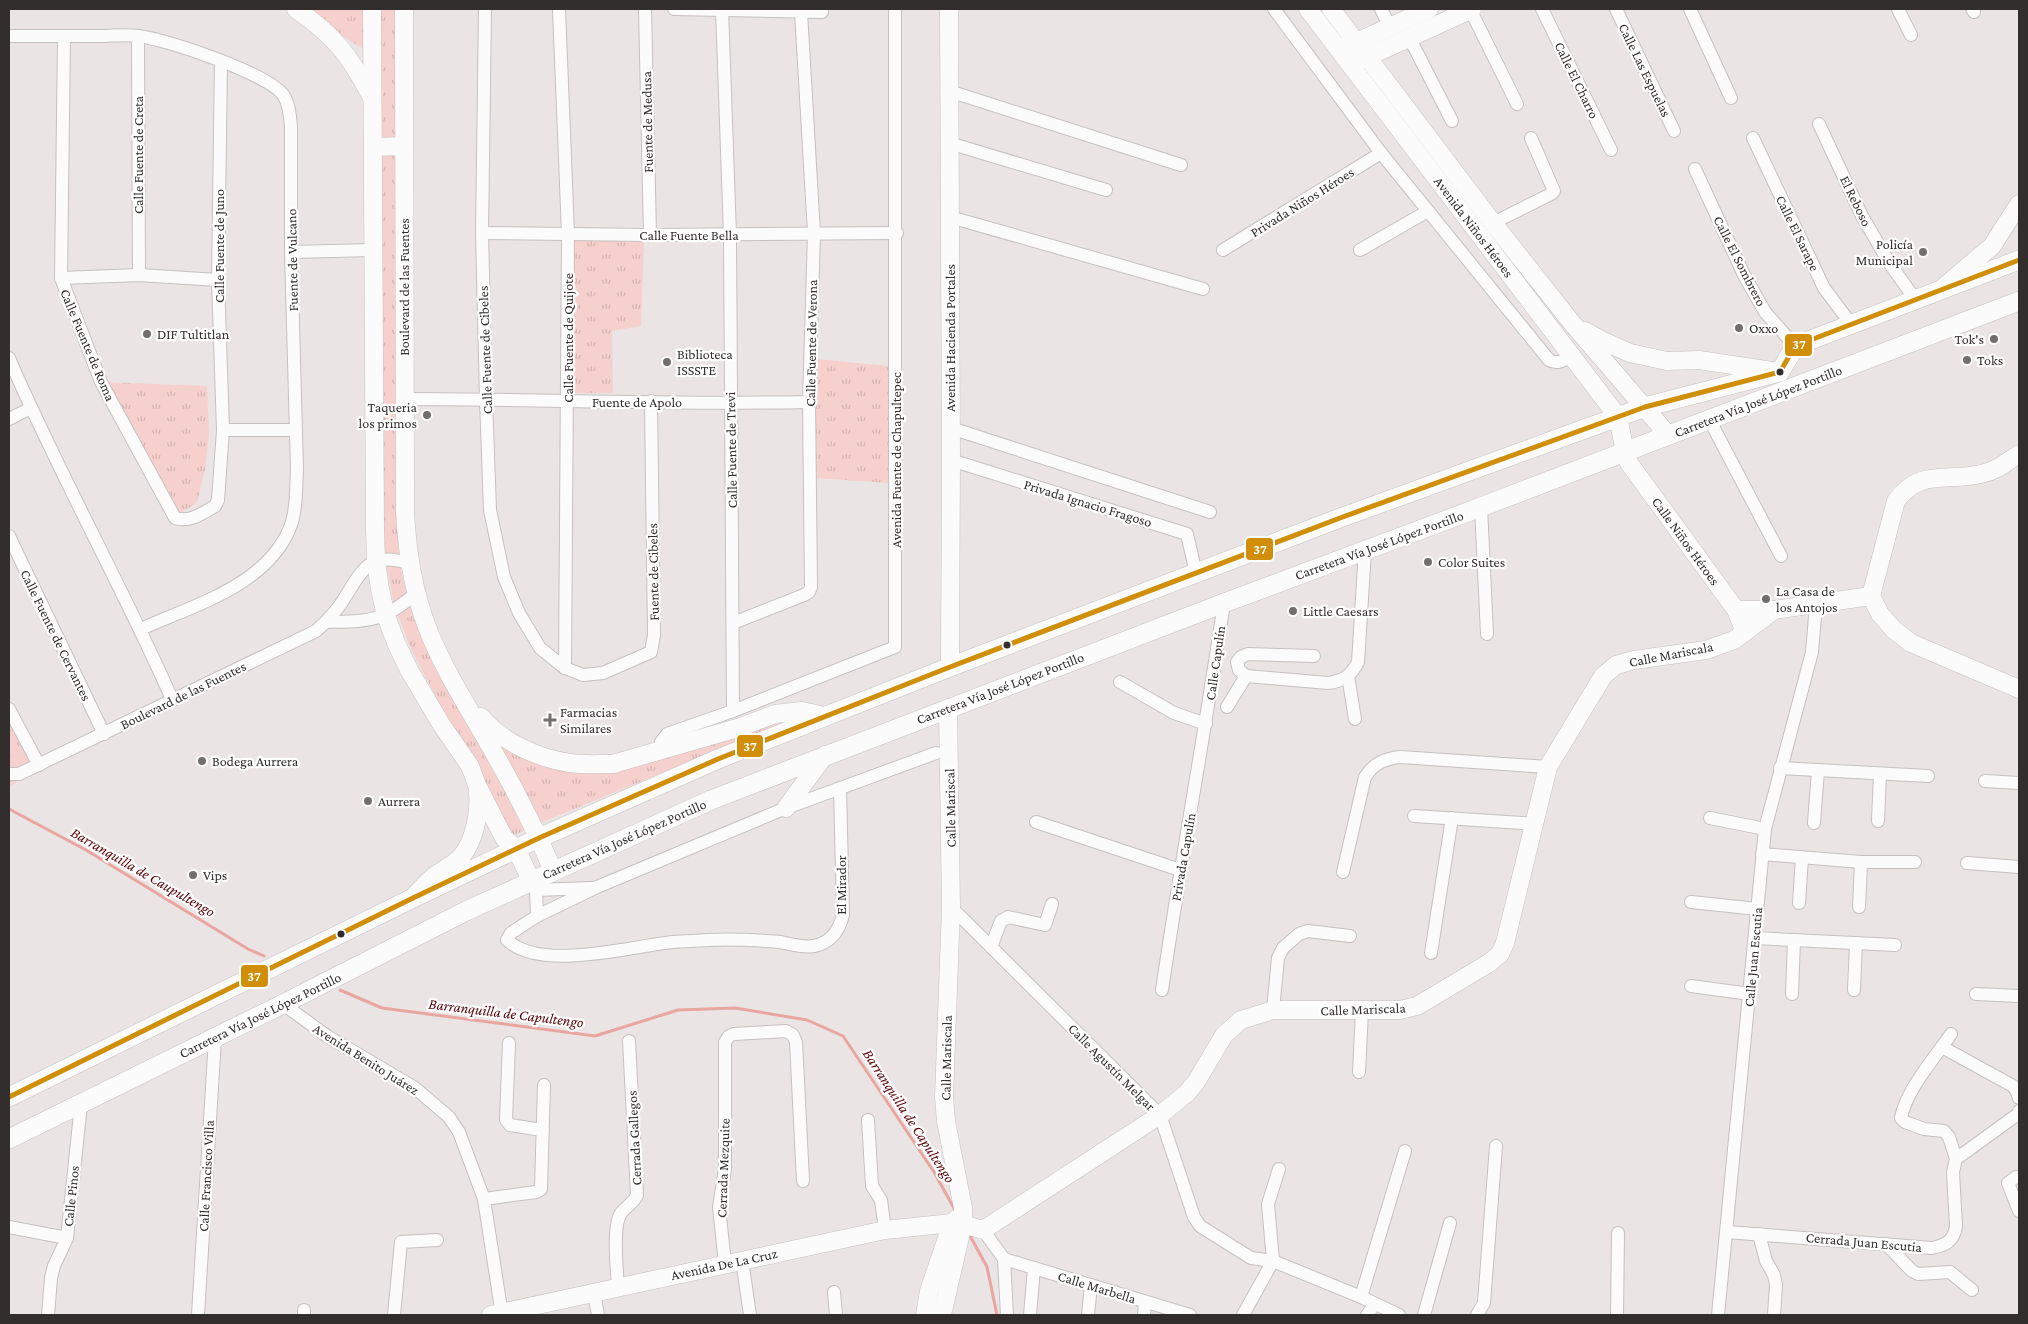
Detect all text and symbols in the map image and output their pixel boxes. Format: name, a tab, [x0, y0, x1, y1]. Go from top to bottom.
street label: Calle Las Espuelas	[1615, 21, 1675, 119]
street label: Calle El Charro	[1551, 39, 1603, 121]
street label: Fuente de Medusa	[638, 70, 656, 173]
street label: Calle Fuente de Creta	[130, 95, 146, 214]
street label: Privada Niños Héroes	[1247, 164, 1357, 240]
street label: El Reboso	[1837, 173, 1875, 229]
street label: Avenida Niños Héroes	[1431, 174, 1517, 280]
street label: Calle Fuente de Juno	[211, 189, 227, 303]
street label: Calle El Sarape	[1773, 192, 1823, 274]
street label: Fuente de Vulcano	[283, 208, 301, 312]
street label: Calle El Sombrero	[1710, 213, 1770, 309]
street label: Boulevard de las Fuentes	[396, 218, 412, 356]
street label: Calle Fuente Bella	[639, 227, 739, 243]
place label: Policía Municipal	[1856, 236, 1914, 268]
marker: Policía Municipal	[1917, 246, 1929, 258]
street label: Avenida Hacienda Portales	[942, 264, 958, 412]
street label: Calle Fuente de Quijote	[560, 273, 577, 403]
street label: Calle Fuente de Verona	[802, 279, 820, 407]
street label: Calle Fuente de Cibeles	[475, 285, 495, 415]
street label: Calle Fuente de Roma	[57, 287, 119, 404]
place label: Oxxo	[1749, 320, 1778, 336]
marker: Oxxo	[1733, 322, 1745, 334]
place label: DIF Tultitlan	[157, 326, 230, 342]
marker: DIF Tultitlan	[141, 328, 153, 340]
place label: Tok's	[1955, 331, 1984, 347]
line badge: 37	[1784, 333, 1813, 357]
marker: Tok's	[1988, 333, 2000, 345]
text: 37	[1792, 336, 1806, 352]
place label: Biblioteca ISSSTE	[677, 346, 733, 378]
place label: Toks	[1977, 352, 2003, 368]
marker: Toks	[1961, 354, 1973, 366]
marker: Biblioteca ISSSTE	[661, 356, 673, 368]
street label: Carretera Vía José López Portillo	[1672, 362, 1844, 440]
unlabelled marker	[1775, 367, 1785, 377]
street label: Avenida Fuente de Chapultepec	[888, 372, 904, 548]
street label: Calle Fuente de Trevi	[722, 391, 740, 508]
street label: Fuente de Apolo	[592, 394, 682, 410]
place label: Taqueria los primos	[359, 399, 418, 431]
marker: Taqueria los primos	[421, 409, 433, 421]
street label: Privada Ignacio Fragoso	[1022, 476, 1154, 530]
street label: Calle Niños Héroes	[1649, 494, 1723, 588]
street label: Carretera Vía José López Portillo	[1293, 507, 1465, 583]
street label: Fuente de Cibeles	[644, 523, 662, 621]
line badge: 37	[1245, 537, 1274, 561]
text: 37	[1253, 541, 1267, 557]
place label: Color Suites	[1438, 554, 1505, 570]
marker: Color Suites	[1422, 556, 1434, 568]
street label: Calle Fuente de Cervantes	[17, 567, 95, 703]
place label: La Casa de los Antojos	[1776, 583, 1838, 616]
marker: La Casa de los Antojos	[1760, 593, 1772, 605]
place label: Little Caesars	[1303, 603, 1379, 619]
marker: Little Caesars	[1287, 605, 1299, 617]
street label: Calle Capulín	[1202, 624, 1228, 701]
street label: Calle Mariscala	[1628, 638, 1715, 670]
unlabelled marker	[1002, 640, 1012, 650]
street label: Carretera Vía José López Portillo	[914, 649, 1086, 727]
street label: Boulevard de las Fuentes	[118, 658, 248, 732]
place label: Farmacias Similares	[560, 704, 617, 736]
marker: Farmacias Similares	[544, 714, 556, 726]
line badge: 37	[736, 734, 764, 758]
text: 37	[743, 738, 757, 754]
place label: Bodega Aurrera	[212, 753, 299, 769]
marker: Bodega Aurrera	[196, 755, 208, 767]
street label: Calle Mariscal	[941, 768, 959, 848]
place label: Aurrera	[378, 793, 421, 809]
marker: Aurrera	[362, 795, 374, 807]
street label: Carretera Vía José López Portillo	[539, 795, 709, 883]
street label: Privada Capulín	[1167, 811, 1199, 902]
water label: Barranquilla de Caupultengo	[68, 824, 218, 921]
street label: El Mirador	[833, 855, 849, 915]
place label: Vips	[203, 867, 227, 883]
marker: Vips	[187, 869, 199, 881]
street label: Calle Juan Escutia	[1741, 906, 1765, 1008]
unlabelled marker	[336, 929, 346, 939]
line badge: 37	[240, 964, 269, 988]
text: 37	[247, 968, 261, 984]
street label: Carretera Vía José López Portillo	[176, 969, 344, 1061]
water label: Barranquilla de Capultengo	[428, 996, 584, 1031]
street label: Calle Mariscala	[1320, 999, 1407, 1018]
street label: Calle Mariscala	[937, 1015, 955, 1101]
street label: Avenida Benito Juárez	[310, 1020, 422, 1098]
street label: Calle Agustín Melgar	[1065, 1020, 1159, 1114]
water label: Barranquilla de Capultengo	[859, 1046, 958, 1186]
street label: Cerrada Gallegos	[624, 1090, 644, 1186]
street label: Cerrada Mezquite	[713, 1118, 733, 1218]
street label: Calle Francisco Villa	[195, 1119, 217, 1232]
street label: Calle Pinos	[60, 1165, 82, 1227]
street label: Cerrada Juan Escutia	[1805, 1229, 1923, 1255]
street label: Avenida De La Cruz	[669, 1245, 779, 1283]
street label: Calle Marbella	[1056, 1268, 1139, 1307]

